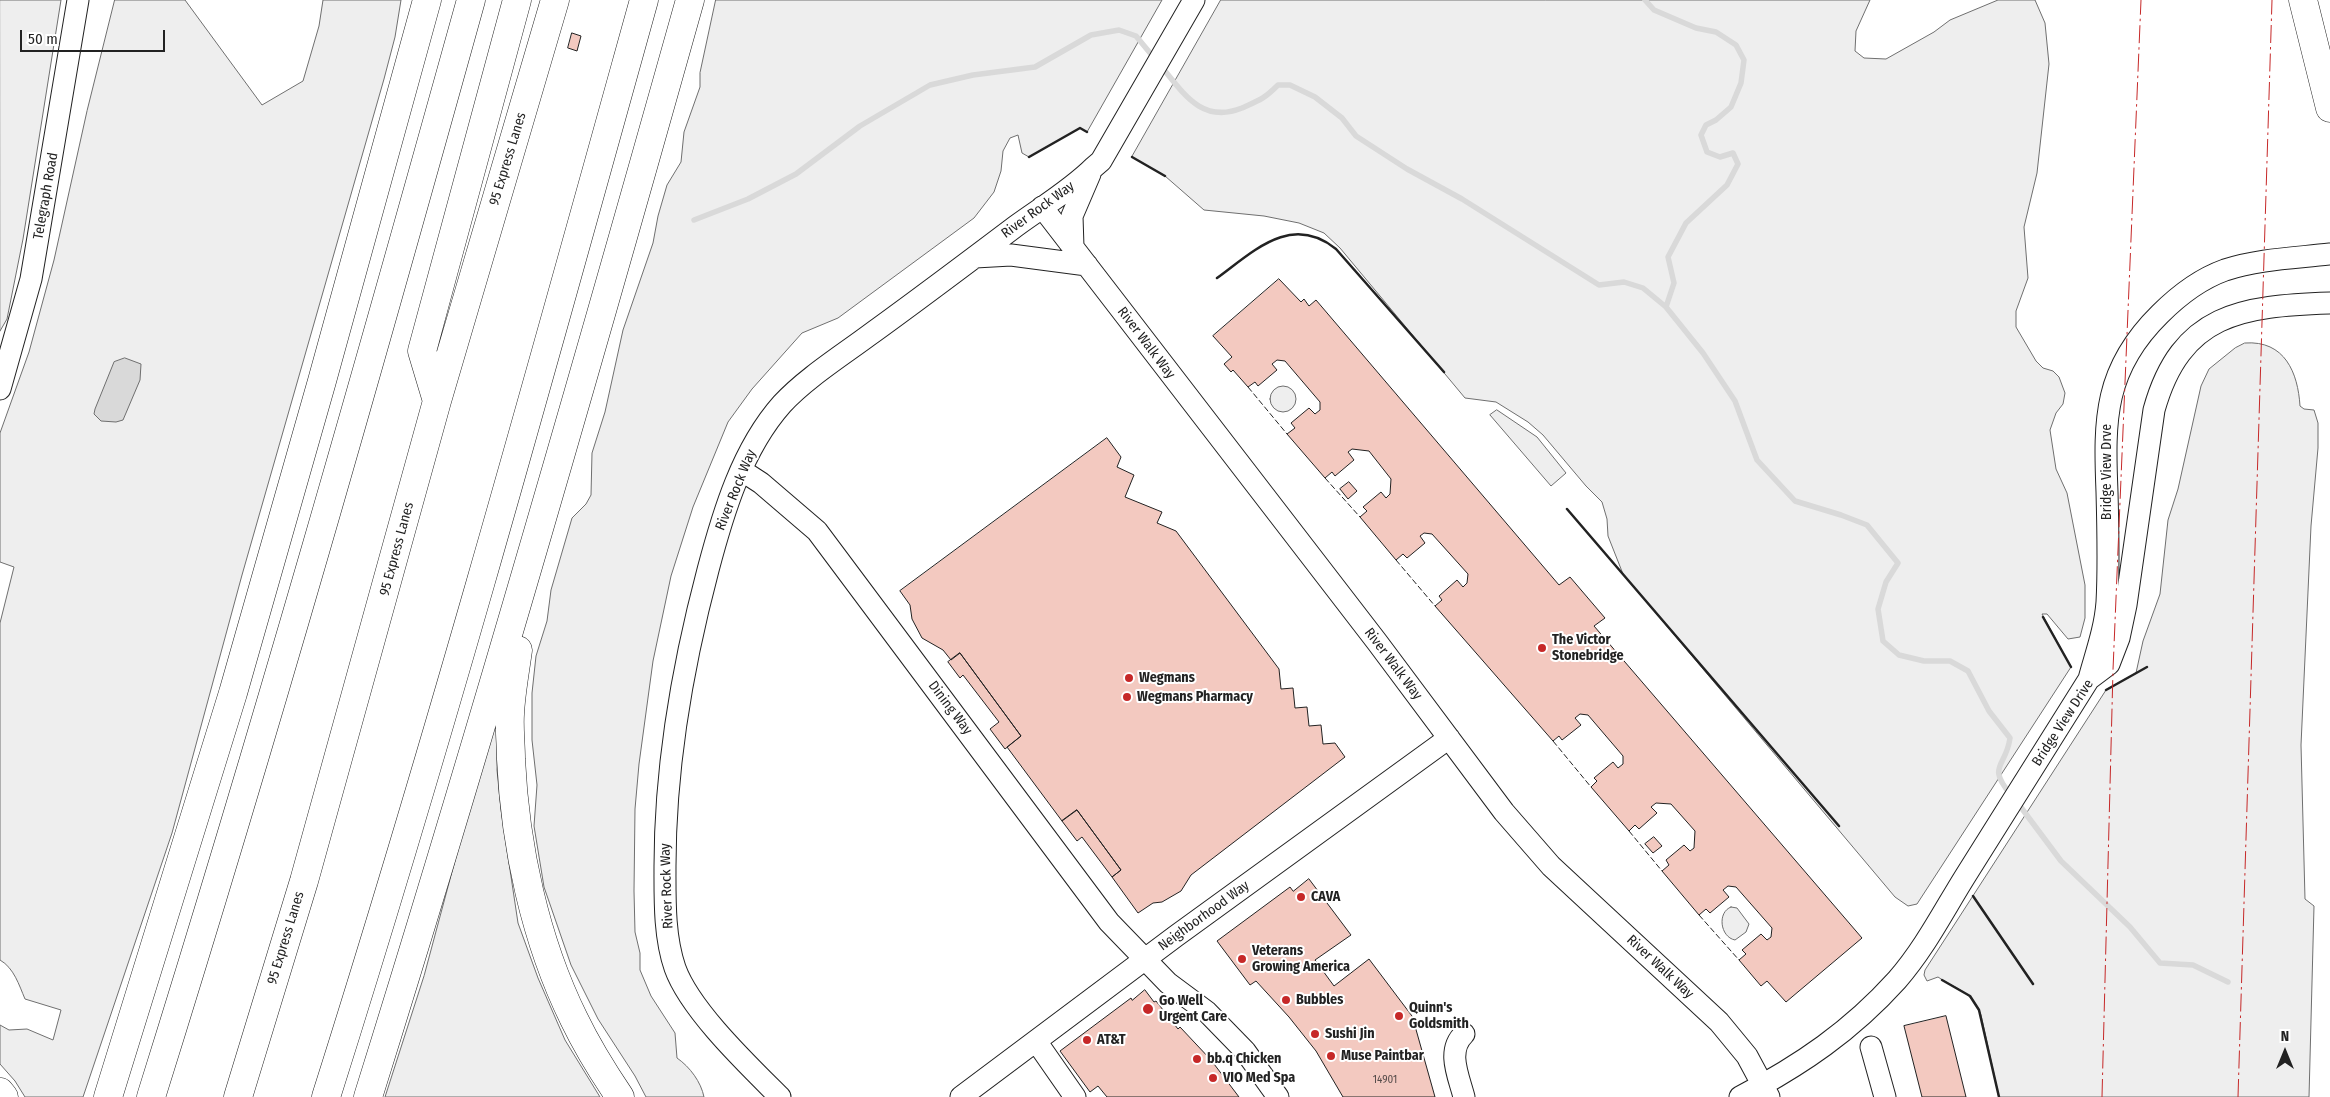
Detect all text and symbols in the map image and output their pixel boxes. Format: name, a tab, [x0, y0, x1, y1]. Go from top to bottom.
scale bar	[22, 20, 168, 52]
text: 50 m	[28, 30, 58, 48]
street label: 95 Express Lanes	[486, 110, 530, 208]
street label: Telegraph Road	[30, 151, 62, 241]
street label: River Rock Way	[998, 178, 1078, 242]
street label: River Walk Way	[1114, 304, 1178, 382]
street label: Bridge View Drve	[2099, 424, 2115, 520]
street label: River Rock Way	[712, 447, 760, 533]
street label: 95 Express Lanes	[376, 500, 418, 598]
street label: River Walk Way	[1361, 625, 1425, 703]
place label: The Victor Stonebridge	[1552, 632, 1624, 664]
marker: The Victor Stonebridge	[1536, 642, 1548, 654]
place label: Wegmans	[1139, 670, 1195, 686]
marker: Wegmans	[1123, 672, 1135, 684]
street label: Bridge View Drive	[2029, 677, 2097, 769]
street label: Dining Way	[924, 678, 976, 738]
place label: Wegmans Pharmacy	[1137, 689, 1253, 705]
marker: Wegmans Pharmacy	[1121, 691, 1133, 703]
street label: River Rock Way	[657, 843, 677, 929]
street label: Neighborhood Way	[1155, 877, 1253, 955]
street label: 95 Express Lanes	[264, 889, 308, 987]
place label: CAVA	[1311, 889, 1340, 905]
marker: CAVA	[1295, 891, 1307, 903]
street label: River Walk Way	[1623, 932, 1697, 1002]
place label: Veterans Growing America	[1252, 943, 1350, 976]
marker: Veterans Growing America	[1236, 953, 1248, 965]
place label: Bubbles	[1296, 992, 1343, 1008]
place label: Go Well Urgent Care	[1159, 993, 1227, 1026]
marker: Bubbles	[1280, 994, 1292, 1006]
place label: Quinn's Goldsmith	[1409, 1000, 1469, 1032]
marker: Go Well Urgent Care	[1141, 1002, 1155, 1016]
marker: Quinn's Goldsmith	[1393, 1010, 1405, 1022]
place label: Sushi Jin	[1325, 1026, 1375, 1042]
north arrow	[2260, 1027, 2310, 1077]
marker: Sushi Jin	[1309, 1028, 1321, 1040]
text: N	[2281, 1028, 2289, 1045]
place label: AT&T	[1097, 1032, 1126, 1048]
marker: AT&T	[1081, 1034, 1093, 1046]
place label: Muse Paintbar	[1341, 1048, 1424, 1064]
marker: Muse Paintbar	[1325, 1050, 1337, 1062]
place label: bb.q Chicken	[1207, 1051, 1281, 1067]
marker: bb.q Chicken	[1191, 1053, 1203, 1065]
place label: VIO Med Spa	[1223, 1070, 1295, 1086]
marker: VIO Med Spa	[1207, 1072, 1219, 1084]
house number: 14901	[1373, 1073, 1397, 1087]

